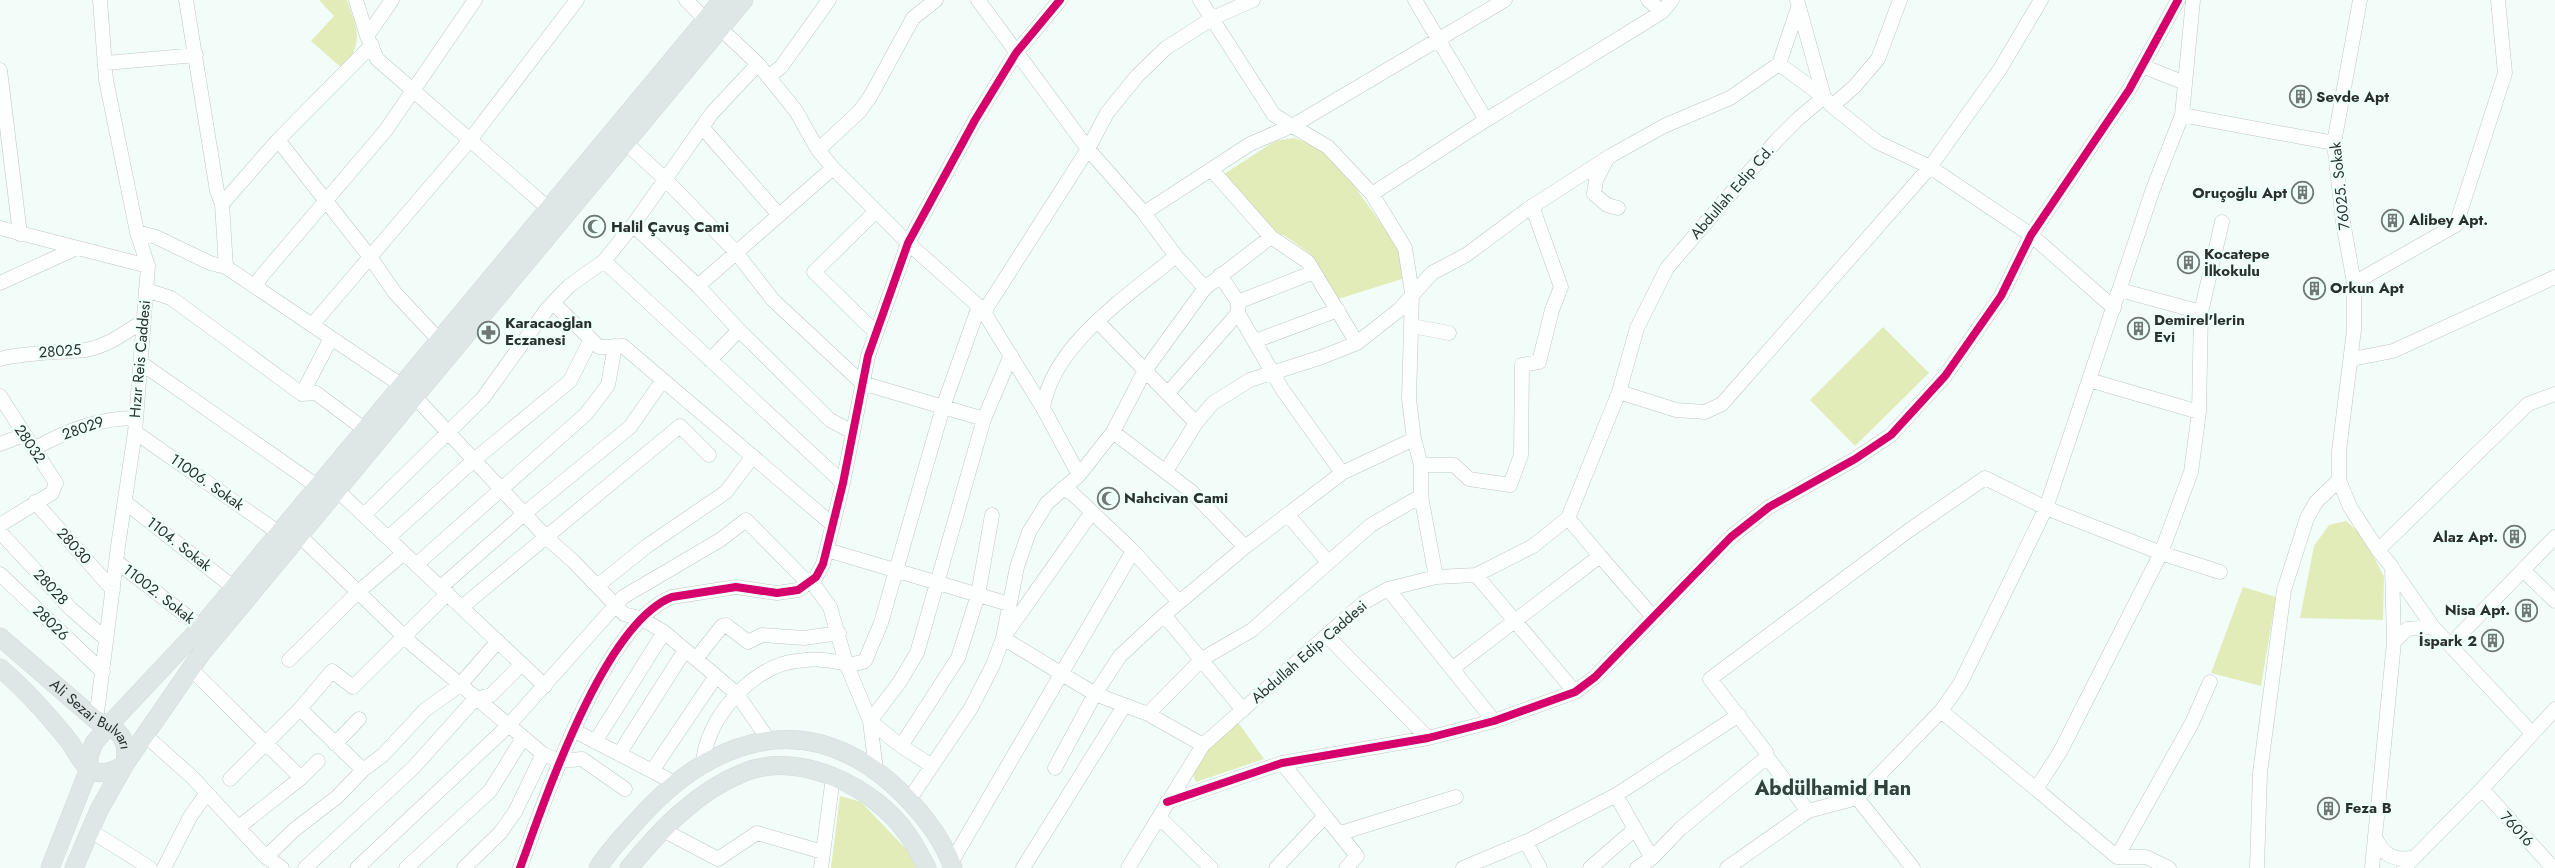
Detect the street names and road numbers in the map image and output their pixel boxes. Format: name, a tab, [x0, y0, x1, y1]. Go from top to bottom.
street label: Abdullah Edip Cd.	[1685, 140, 1779, 244]
street label: 76025. Sokak	[2324, 141, 2356, 231]
street label: Hızır Reis Caddesi	[124, 299, 156, 419]
street label: 28025	[38, 339, 82, 363]
street label: 28029	[59, 411, 107, 445]
street label: 28032	[9, 420, 51, 468]
street label: 11006. Sokak	[165, 448, 249, 516]
street label: 1104. Sokak	[142, 512, 216, 577]
street label: 28030	[51, 523, 97, 569]
street label: 11002. Sokak	[118, 559, 200, 629]
street label: 28028	[28, 564, 74, 610]
street label: Abdullah Edip Caddesi	[1246, 595, 1372, 709]
street label: 28026	[28, 600, 74, 646]
street label: Ali Sezai Bulvarı	[45, 674, 137, 751]
street label: 76016	[2495, 806, 2539, 852]

